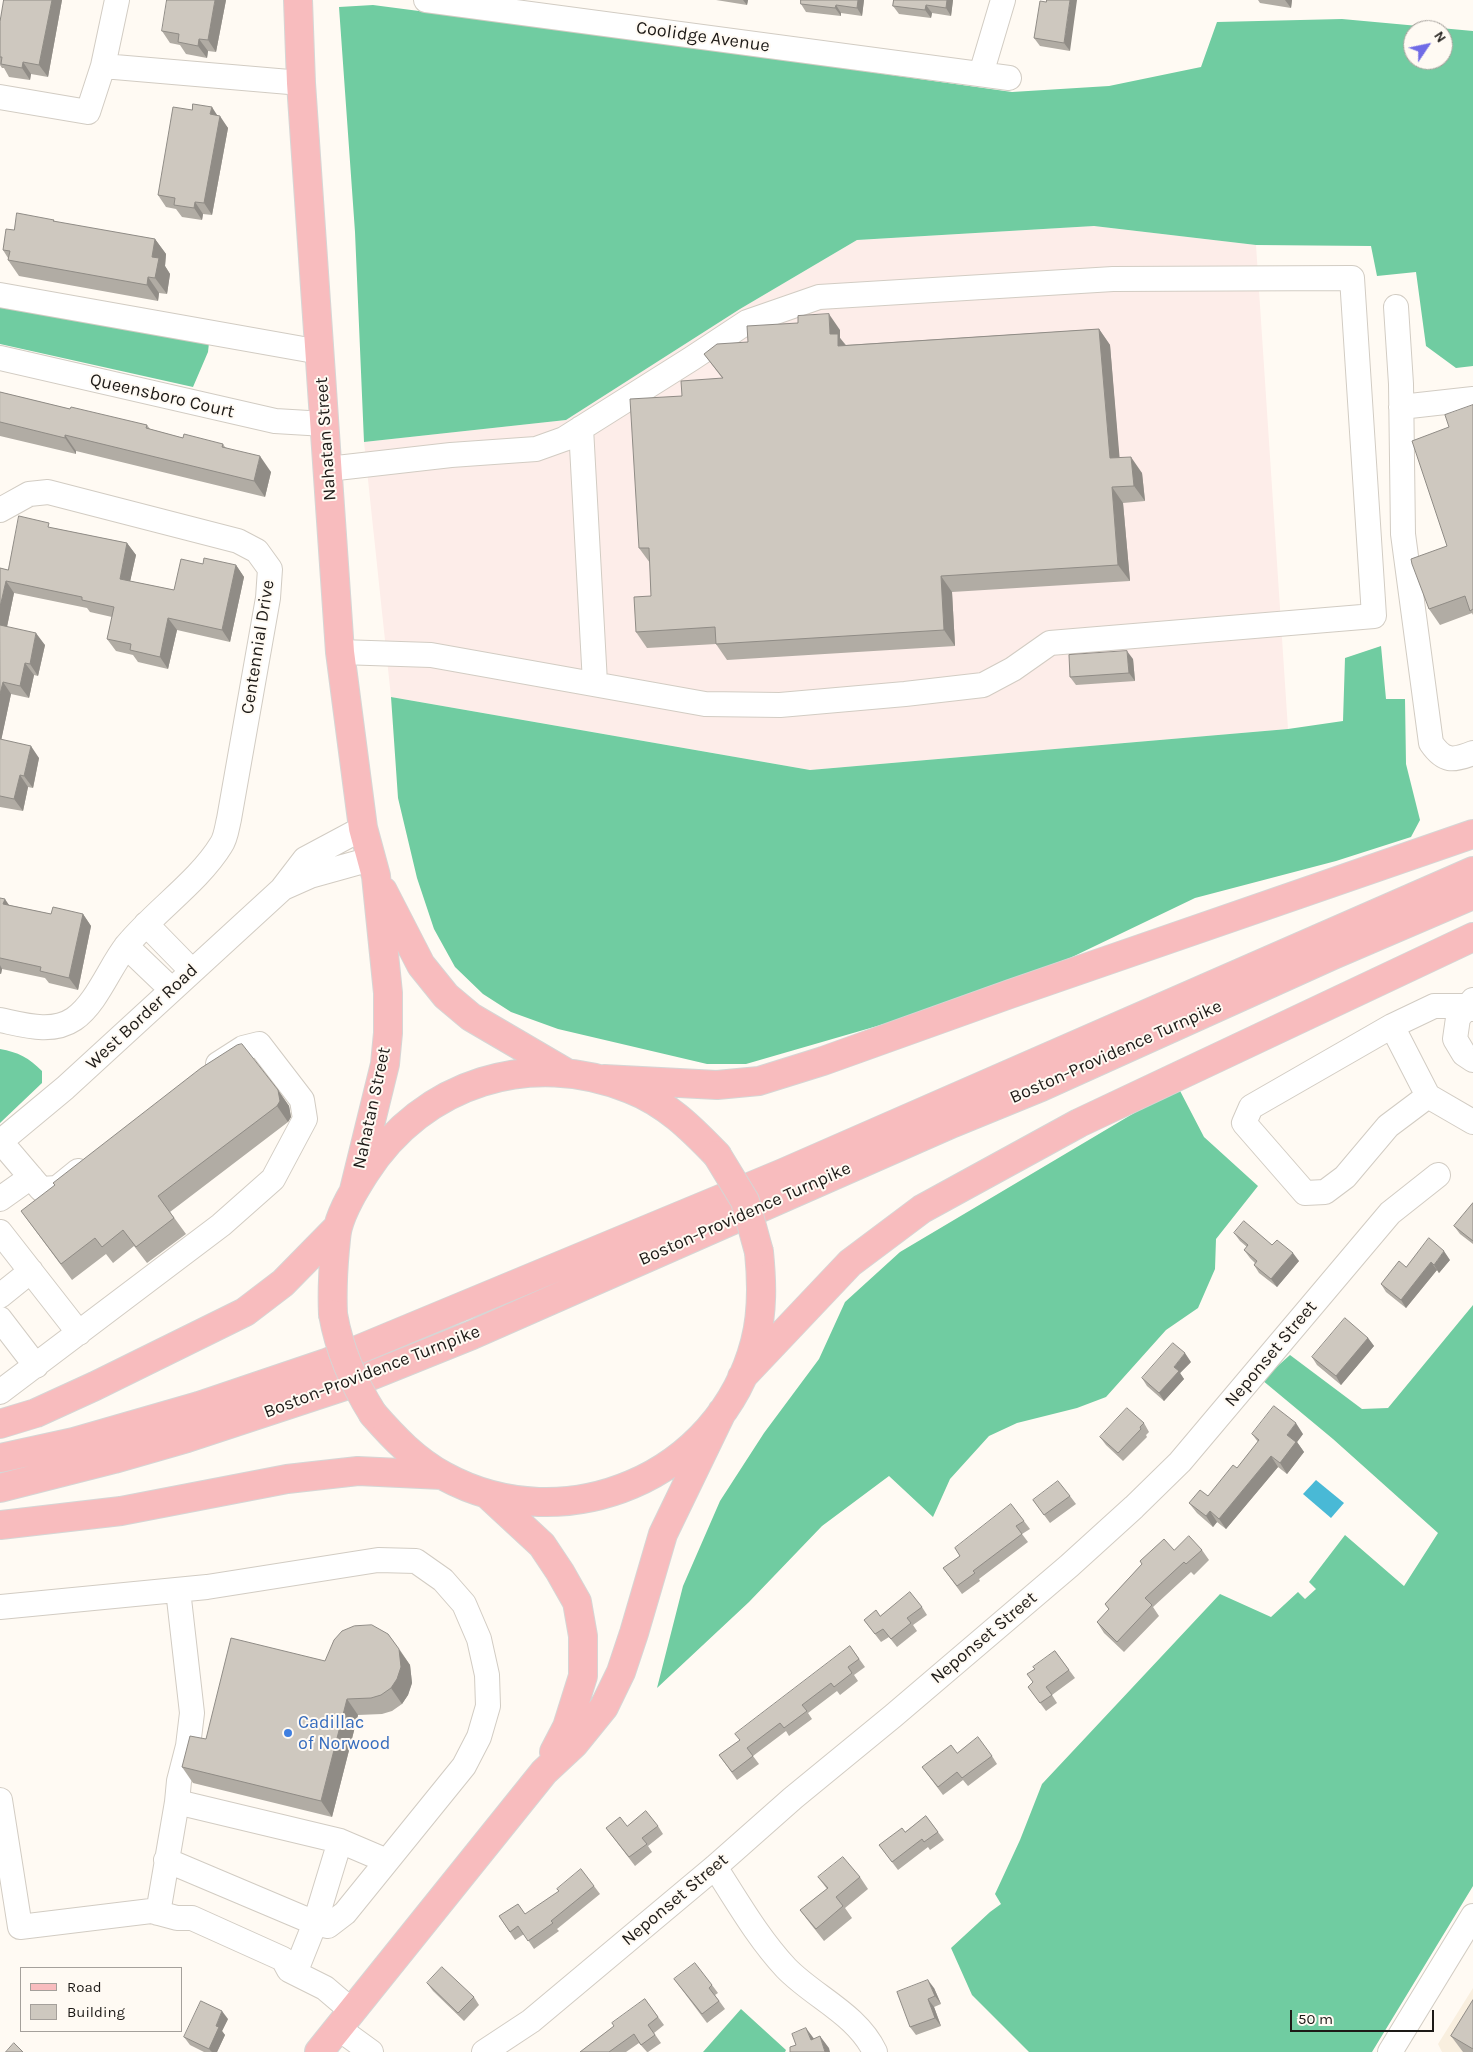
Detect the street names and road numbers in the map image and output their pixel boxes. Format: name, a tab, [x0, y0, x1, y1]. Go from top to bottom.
street label: Coolidge Avenue	[635, 17, 771, 57]
street label: Queensboro Court	[88, 369, 236, 423]
street label: Nahatan Street	[311, 376, 341, 502]
street label: Centennial Drive	[237, 578, 279, 716]
street label: West Border Road	[82, 960, 202, 1074]
street label: Boston-Providence Turnpike	[1007, 995, 1225, 1109]
street label: Nahatan Street	[349, 1045, 395, 1171]
street label: Boston-Providence Turnpike	[636, 1157, 854, 1271]
street label: Neponset Street	[1220, 1297, 1322, 1411]
street label: Boston-Providence Turnpike	[261, 1321, 483, 1423]
street label: Neponset Street	[927, 1587, 1041, 1689]
street label: Neponset Street	[618, 1849, 732, 1951]

